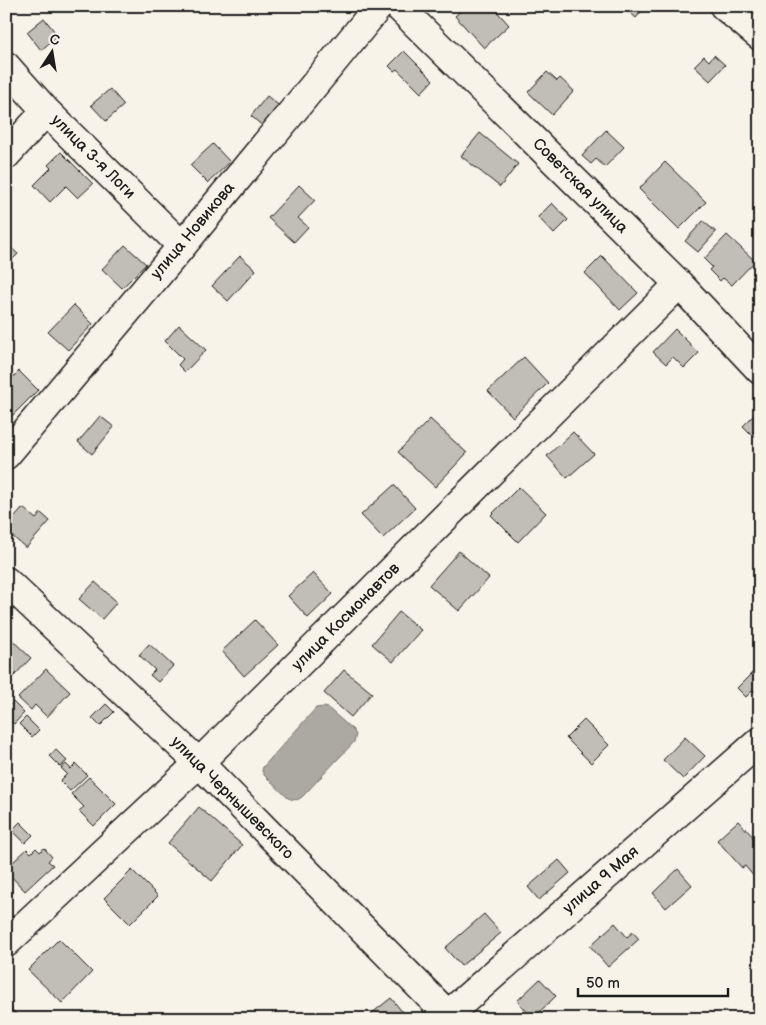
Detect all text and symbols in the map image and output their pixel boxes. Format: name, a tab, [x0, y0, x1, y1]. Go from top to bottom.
north arrow	[28, 28, 78, 78]
text: С	[48, 30, 61, 49]
street label: улица 3-я Логи	[47, 111, 139, 203]
street label: Советская улица	[529, 135, 632, 238]
street label: улица Новикова	[147, 178, 239, 283]
street label: улица Космонавтов	[288, 559, 404, 675]
street label: улица Чернышевского	[167, 733, 297, 863]
street label: улица 9 Мая	[559, 842, 643, 918]
scale bar	[578, 965, 728, 997]
text: 50 m	[586, 974, 620, 993]

